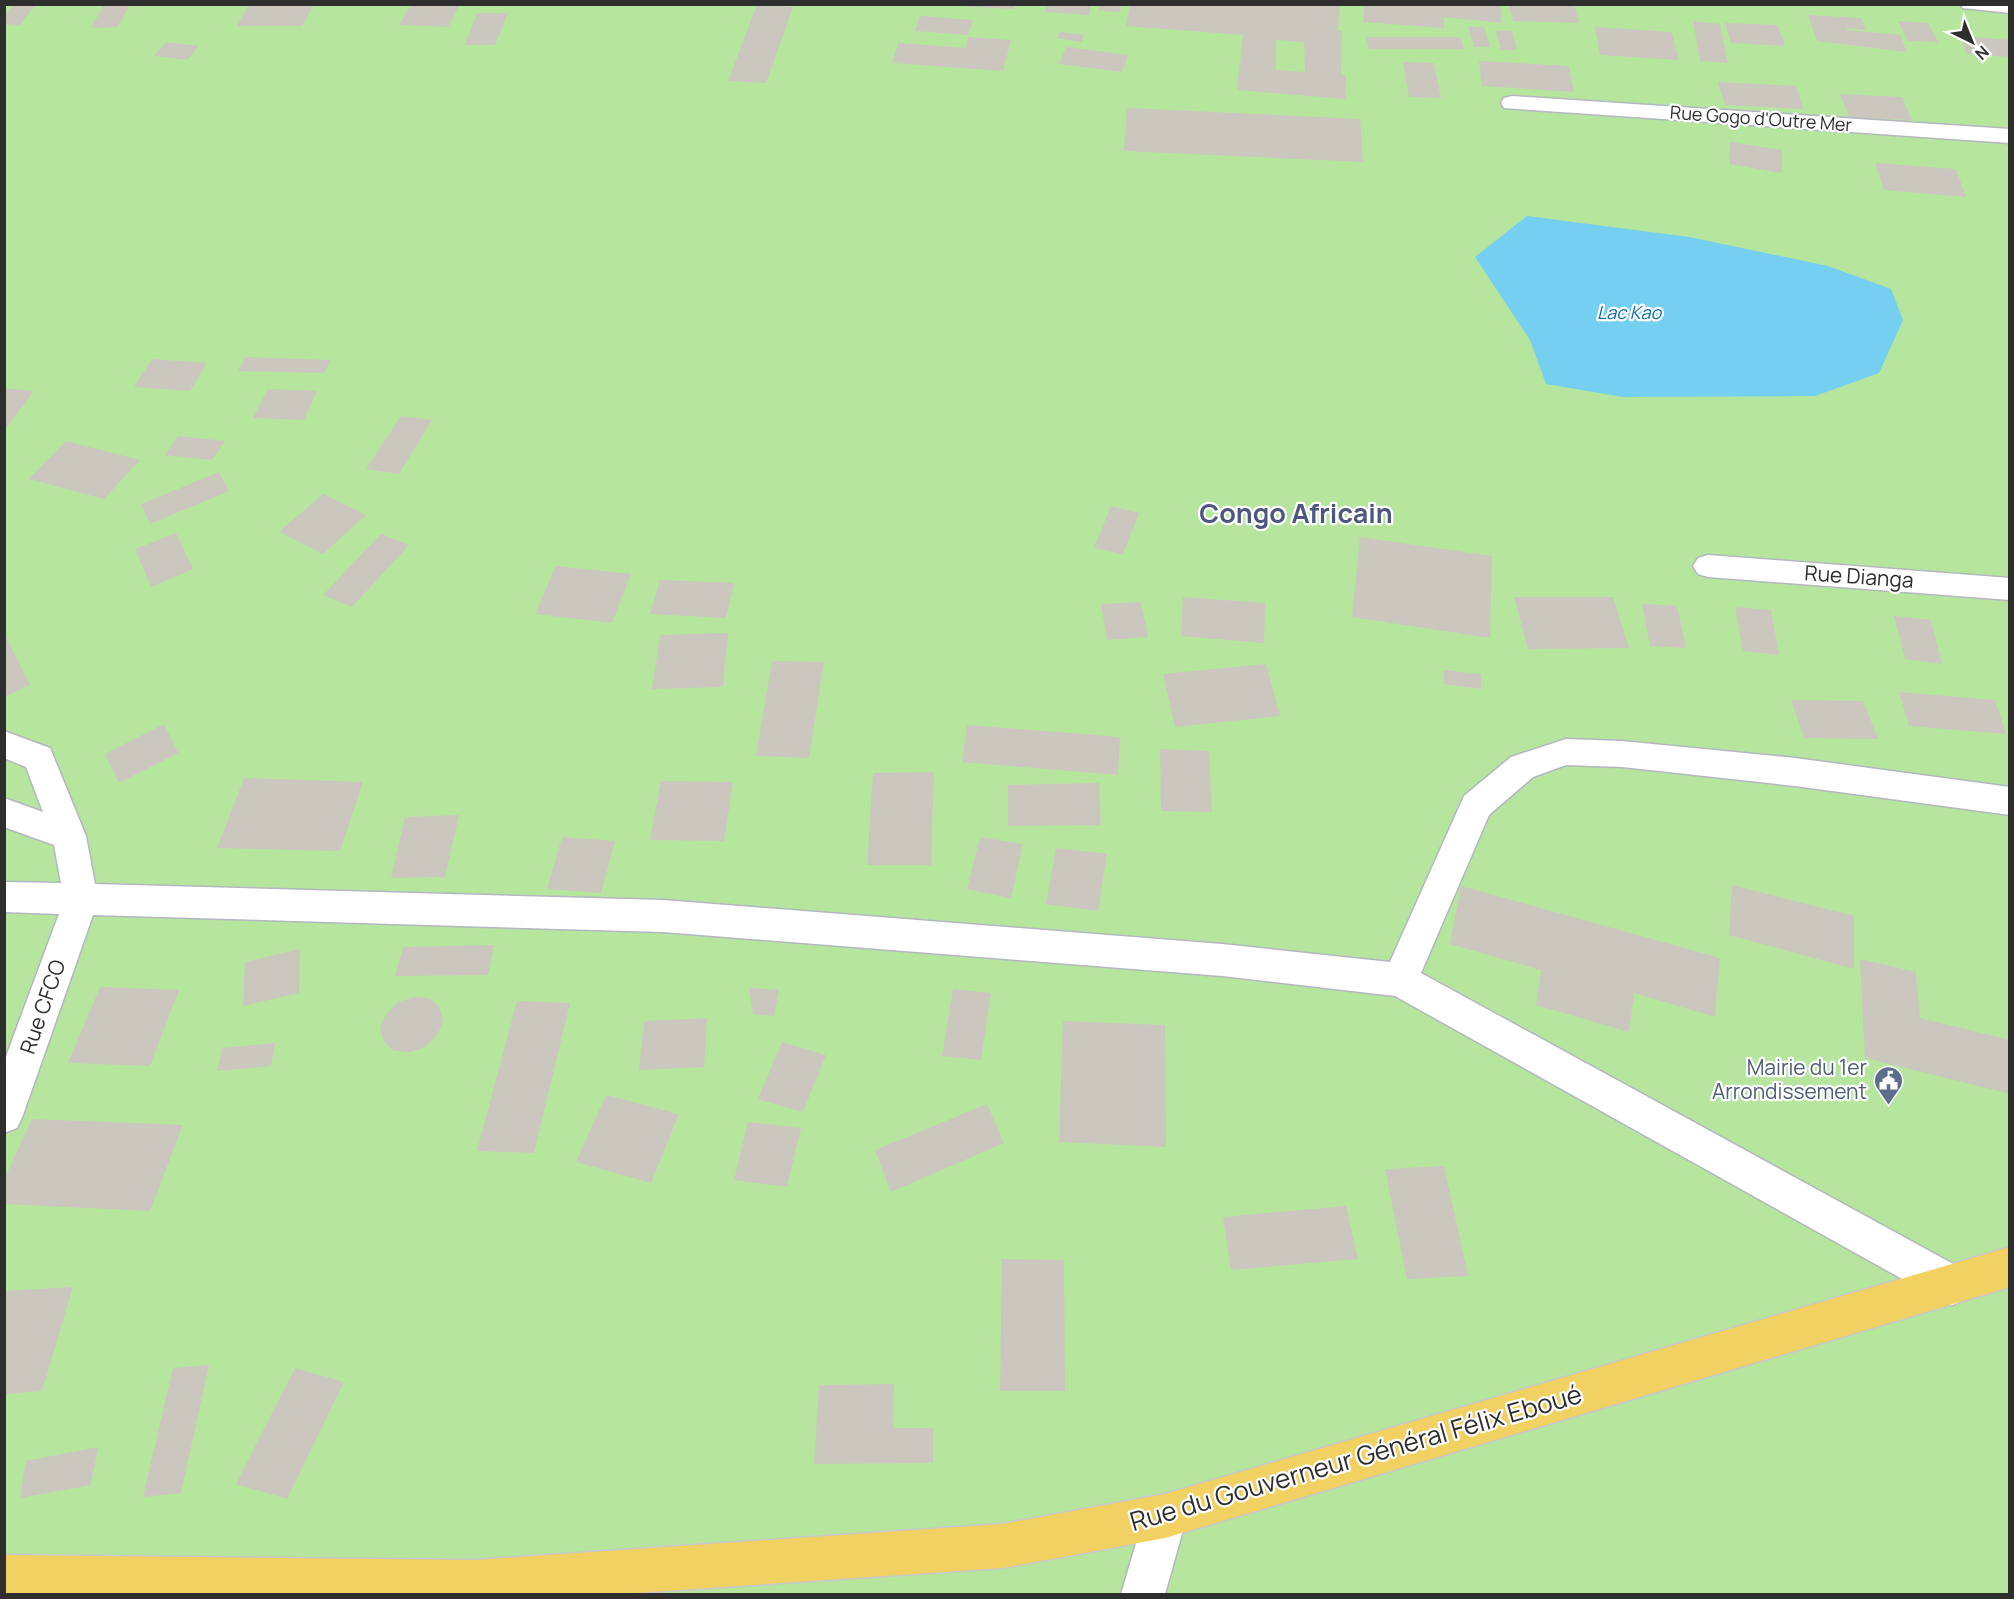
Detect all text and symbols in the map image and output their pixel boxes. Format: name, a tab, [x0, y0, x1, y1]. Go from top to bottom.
north arrow	[1942, 12, 2002, 72]
text: N	[1971, 41, 1994, 65]
street label: Rue Gogo d'Outre Mer	[1669, 100, 1853, 136]
water label: Lac Kao	[1597, 300, 1662, 324]
district label: Congo Africain	[1199, 494, 1393, 531]
street label: Rue Dianga	[1804, 558, 1915, 594]
street label: Rue CFCO	[13, 956, 71, 1058]
place label: Mairie du 1er Arrondissement	[1712, 1053, 1867, 1105]
public building icon: Mairie du 1er Arrondissement	[1872, 1064, 1904, 1106]
street label: Rue du Gouverneur Général Félix Eboué	[1126, 1375, 1586, 1539]

